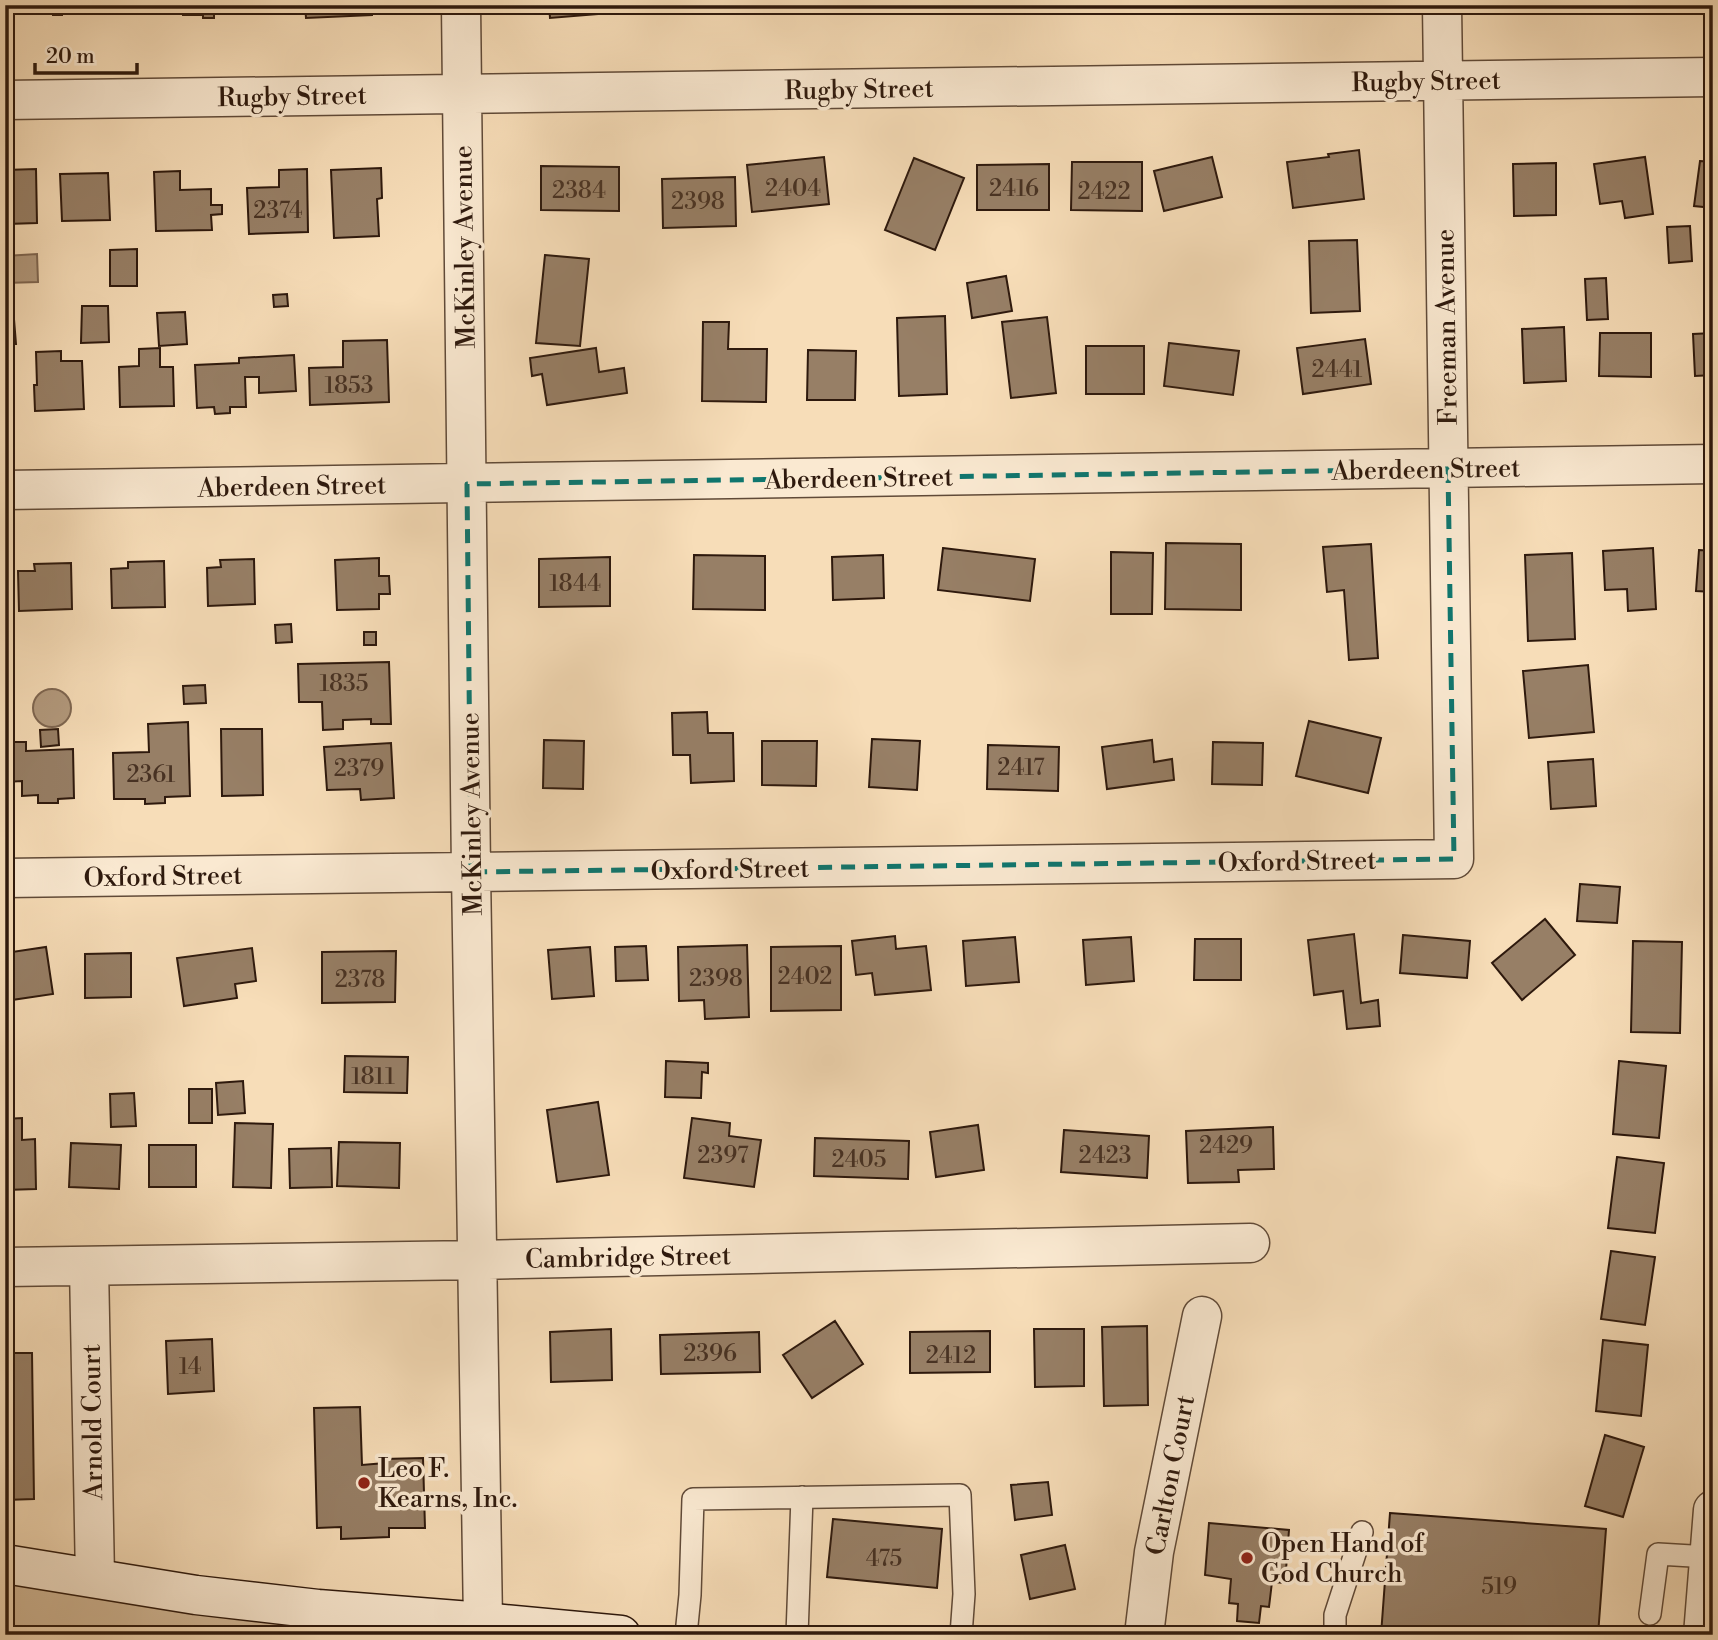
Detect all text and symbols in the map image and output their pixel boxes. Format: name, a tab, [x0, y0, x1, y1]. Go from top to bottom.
scale bar	[35, 32, 136, 76]
text: 20 m	[46, 44, 95, 70]
street label: Rugby Street	[1351, 65, 1501, 99]
street label: Rugby Street	[784, 73, 934, 107]
street label: Rugby Street	[217, 80, 367, 114]
street label: McKinley Avenue	[447, 145, 483, 349]
house number: 2404	[765, 175, 821, 203]
house number: 2416	[989, 175, 1039, 203]
house number: 2384	[552, 177, 606, 205]
house number: 2422	[1077, 178, 1131, 206]
house number: 2398	[671, 188, 725, 216]
house number: 2374	[253, 197, 303, 225]
street label: Freeman Avenue	[1429, 228, 1465, 426]
house number: 2441	[1311, 356, 1363, 384]
house number: 1853	[325, 372, 373, 400]
street label: Aberdeen Street	[1330, 452, 1521, 488]
street label: Aberdeen Street	[763, 461, 954, 497]
street label: Aberdeen Street	[196, 469, 387, 505]
house number: 1844	[549, 570, 601, 598]
house number: 1835	[320, 670, 368, 698]
street label: McKinley Avenue	[454, 712, 490, 916]
house number: 2417	[997, 754, 1045, 782]
house number: 2379	[334, 755, 384, 783]
house number: 2361	[126, 761, 176, 789]
street label: Oxford Street	[1217, 845, 1377, 879]
street label: Oxford Street	[650, 853, 810, 887]
street label: Oxford Street	[83, 860, 243, 894]
house number: 2402	[778, 963, 832, 991]
house number: 2398	[689, 965, 743, 993]
house number: 2378	[335, 966, 385, 994]
house number: 1811	[351, 1063, 395, 1091]
house number: 2429	[1199, 1132, 1253, 1160]
house number: 2397	[697, 1142, 749, 1170]
house number: 2423	[1079, 1142, 1131, 1170]
house number: 2405	[832, 1146, 886, 1174]
street label: Cambridge Street	[525, 1240, 731, 1276]
house number: 2396	[683, 1340, 737, 1368]
house number: 2412	[926, 1342, 976, 1370]
street label: Arnold Court	[76, 1344, 110, 1501]
house number: 14	[179, 1353, 201, 1381]
street label: Carlton Court	[1140, 1392, 1202, 1558]
place label: Leo F. Kearns, Inc.	[378, 1453, 517, 1515]
marker: Leo F. Kearns, Inc.	[356, 1475, 372, 1491]
place label: Open Hand of God Church	[1261, 1528, 1425, 1590]
house number: 475	[866, 1545, 902, 1573]
marker: Open Hand of God Church	[1239, 1550, 1255, 1566]
house number: 519	[1481, 1573, 1517, 1601]

